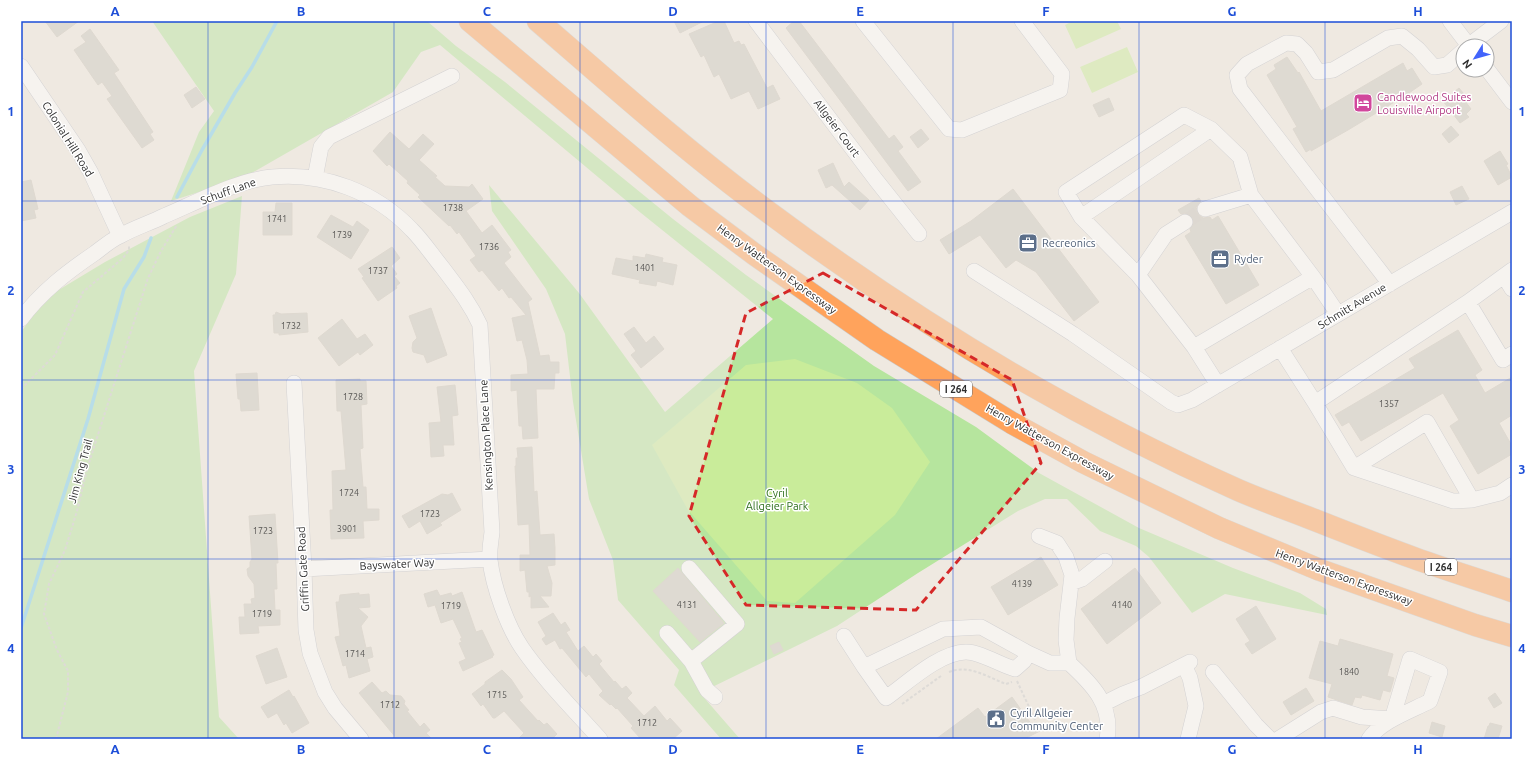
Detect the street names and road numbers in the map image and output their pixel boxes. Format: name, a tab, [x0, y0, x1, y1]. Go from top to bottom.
street label: Allgeier Court	[812, 97, 863, 160]
street label: Colonial Hill Road	[40, 99, 96, 179]
street label: Schuff Lane	[199, 175, 257, 207]
street label: Henry Watterson Expressway	[715, 222, 839, 317]
street label: Schmitt Avenue	[1316, 281, 1388, 331]
street label: Kensington Place Lane	[477, 379, 495, 491]
road number: I 264	[940, 381, 972, 397]
street label: Henry Watterson Expressway	[984, 402, 1117, 483]
street label: Jim King Trail	[66, 438, 94, 504]
street label: Griffin Gate Road	[295, 526, 311, 612]
street label: Henry Watterson Expressway	[1274, 547, 1414, 608]
street label: Bayswater Way	[359, 556, 435, 572]
road number: I 264	[1425, 559, 1457, 575]

